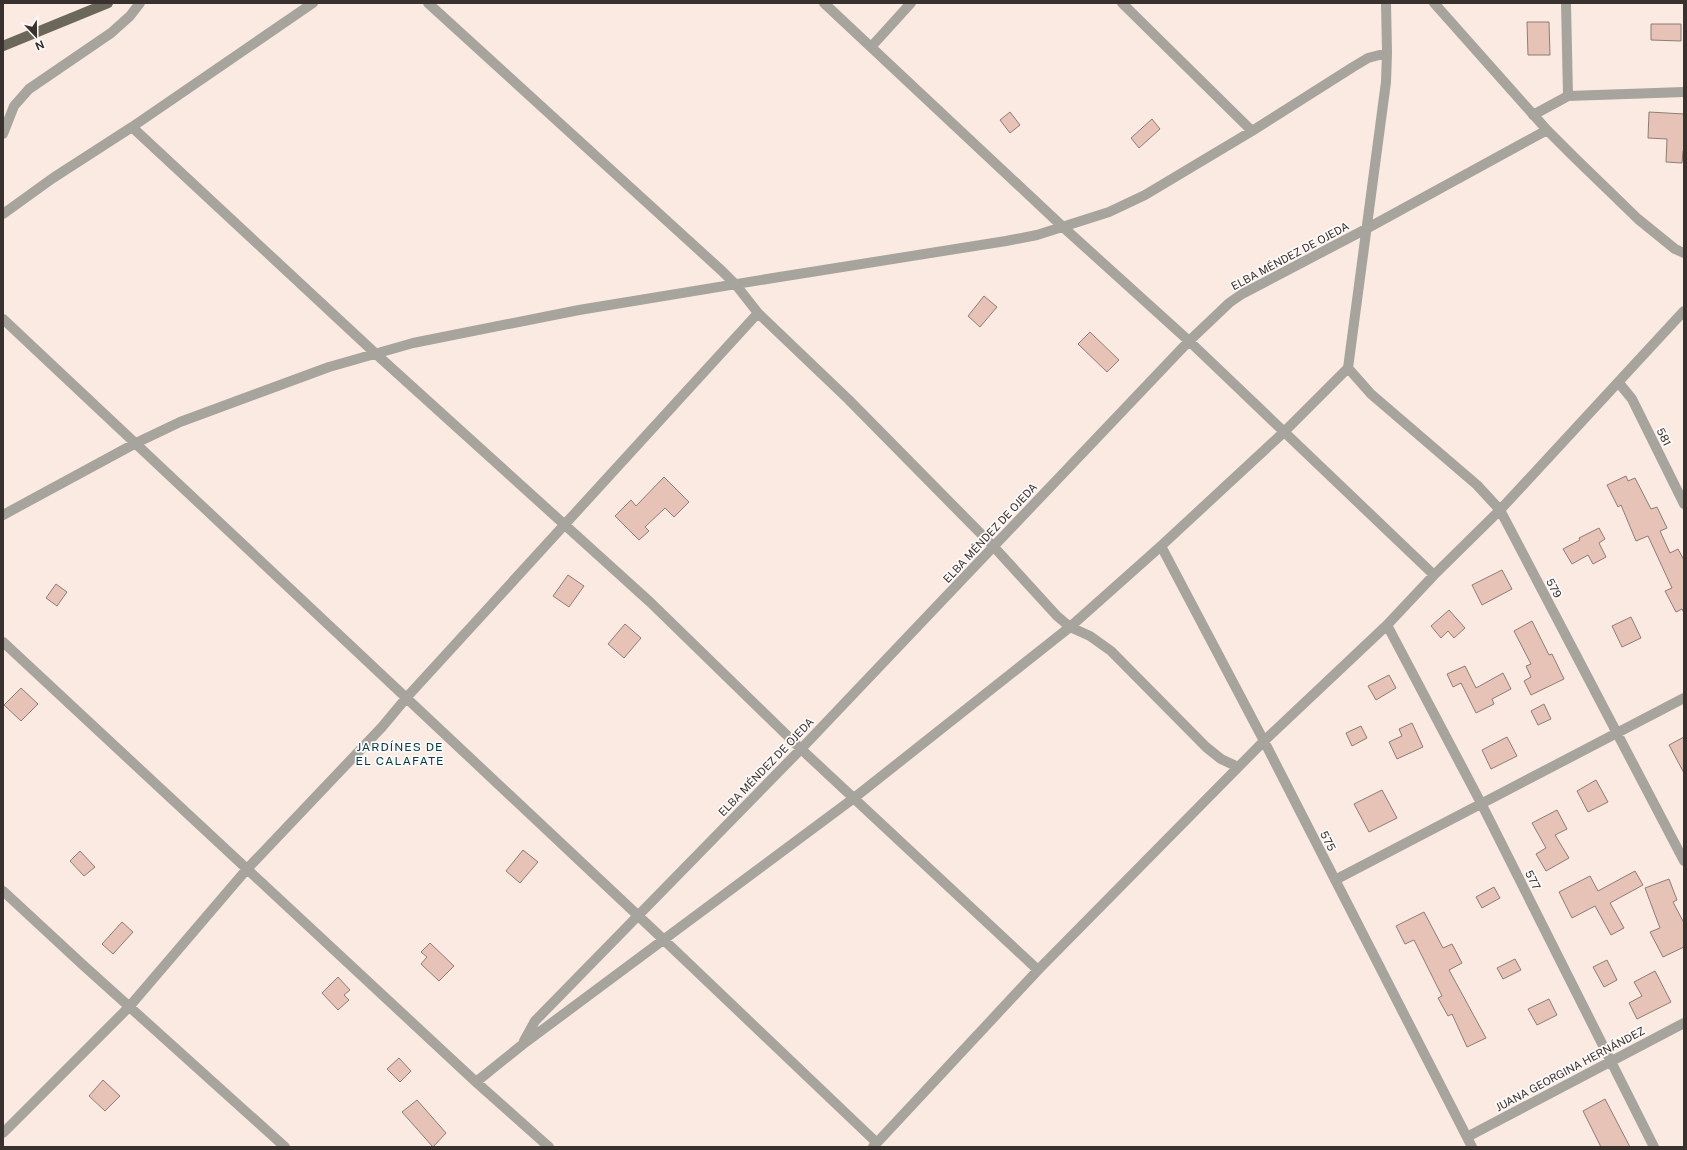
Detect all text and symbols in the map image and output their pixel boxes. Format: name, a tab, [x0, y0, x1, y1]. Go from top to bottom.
north arrow	[16, 16, 56, 56]
text: N	[34, 38, 46, 52]
street label: ELBA MÉNDEZ DE OJEDA	[1229, 219, 1351, 292]
street label: 581	[1655, 426, 1673, 448]
street label: ELBA MÉNDEZ DE OJEDA	[940, 480, 1039, 585]
street label: 579	[1544, 576, 1564, 600]
street label: ELBA MÉNDEZ DE OJEDA	[715, 715, 816, 818]
district label: JARDÍNES DE EL CALAFATE	[356, 740, 445, 768]
street label: 575	[1318, 829, 1338, 853]
street label: 577	[1523, 868, 1543, 892]
street label: JUANA GEORGINA HERNÁNDEZ	[1493, 1024, 1647, 1114]

